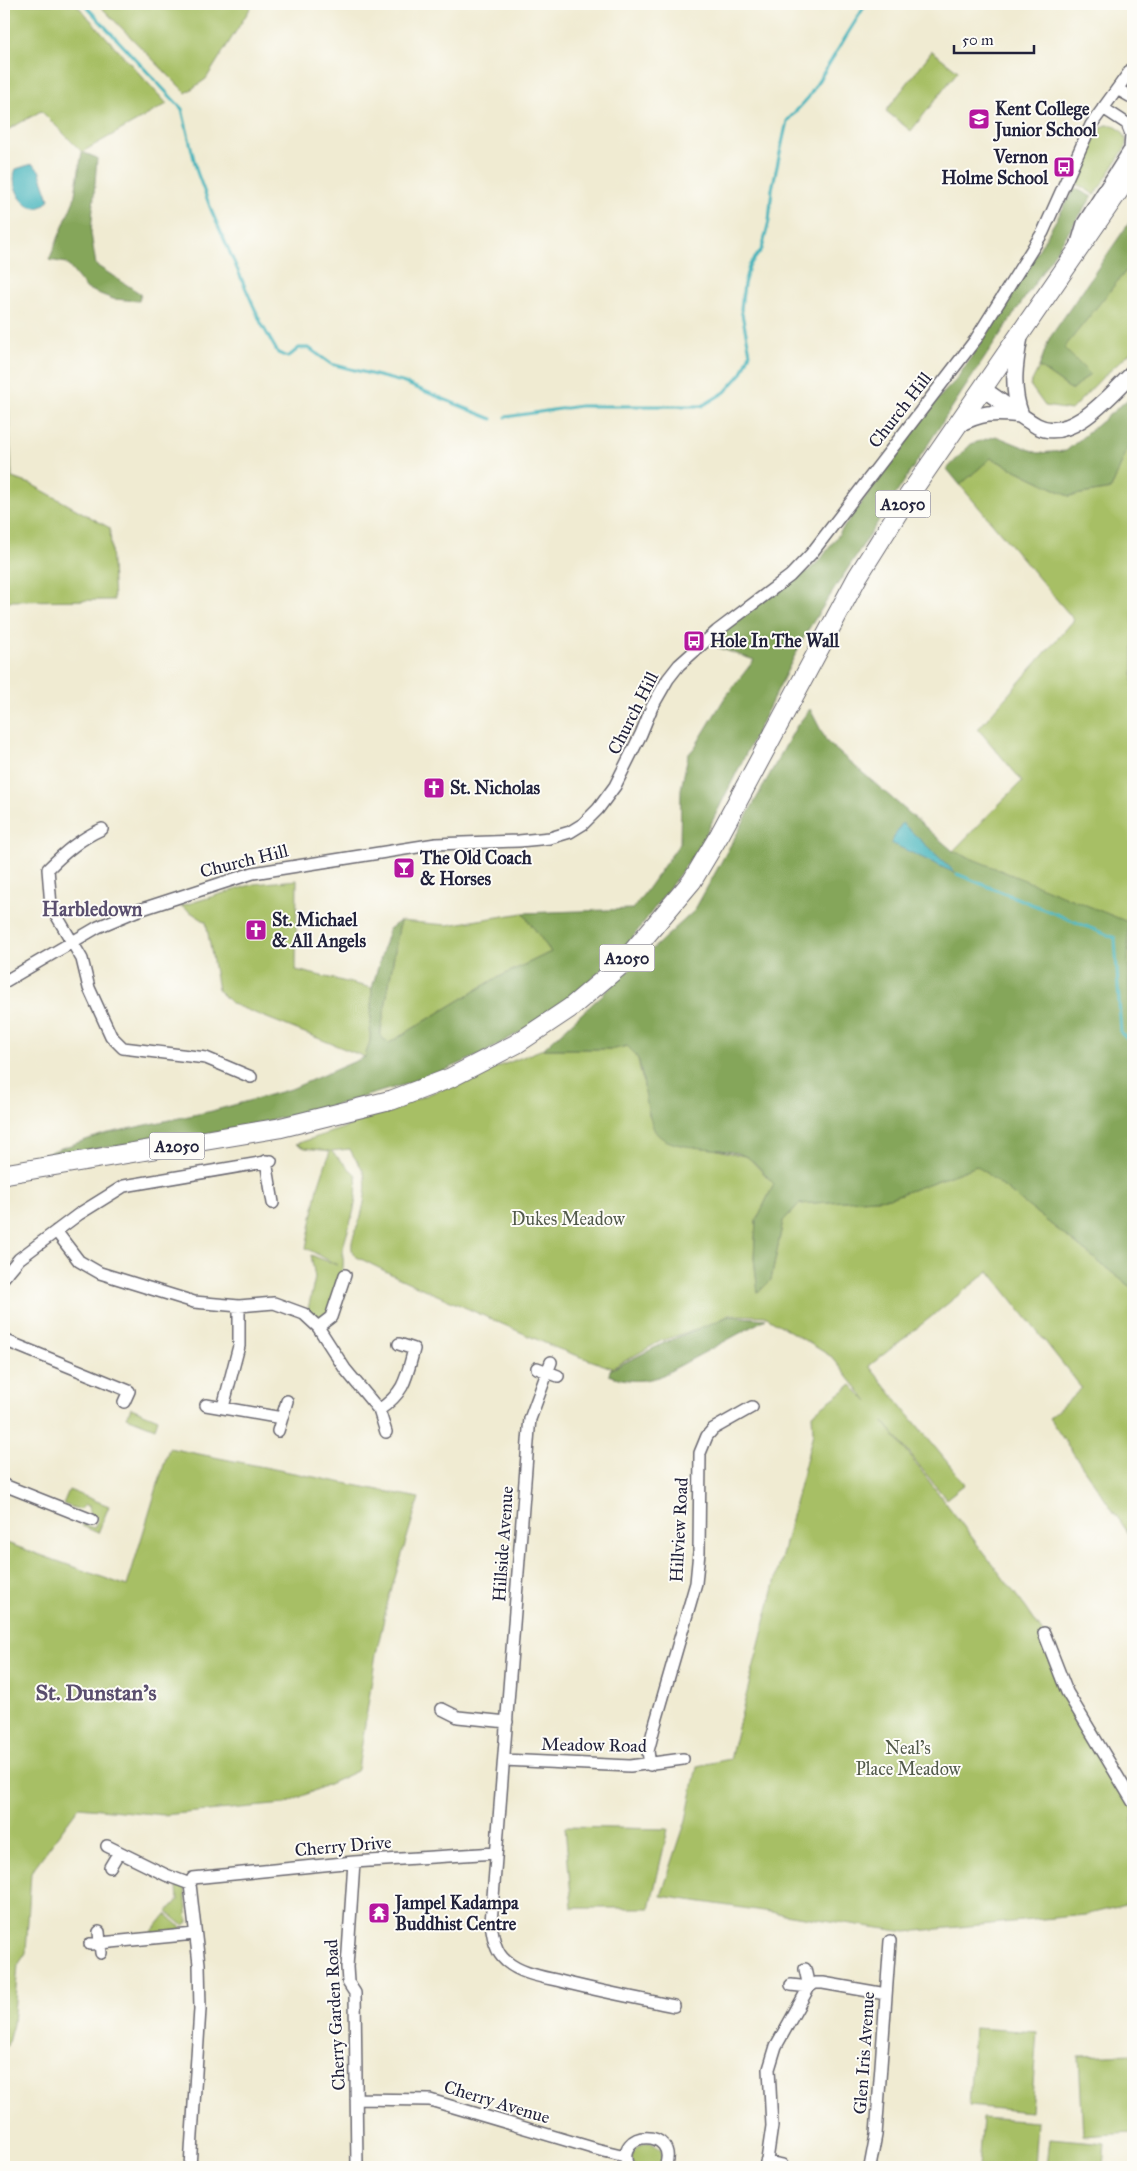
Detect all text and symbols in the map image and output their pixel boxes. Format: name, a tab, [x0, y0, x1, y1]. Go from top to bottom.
scale bar	[954, 22, 1034, 54]
text: 50 m	[962, 31, 994, 49]
place label: Kent College Junior School	[993, 98, 1098, 142]
school or university icon: Kent College Junior School	[967, 107, 991, 131]
place label: Vernon Holme School	[941, 146, 1049, 189]
bus stop icon: Vernon Holme School	[1052, 155, 1076, 179]
street label: Church Hill	[864, 368, 937, 452]
road number: A2050	[876, 490, 930, 518]
bus stop icon: Hole In The Wall	[682, 629, 706, 653]
place label: Hole In The Wall	[710, 630, 840, 652]
street label: Church Hill	[603, 668, 663, 758]
church icon: St. Nicholas	[422, 776, 446, 800]
place label: St. Nicholas	[450, 777, 541, 799]
street label: Church Hill	[198, 839, 291, 883]
place label: The Old Coach & Horses	[419, 847, 533, 890]
bar icon: The Old Coach & Horses	[392, 856, 416, 880]
district label: Harbledown	[42, 897, 143, 921]
place label: St. Michael & All Angels	[272, 909, 366, 953]
church icon: St. Michael & All Angels	[244, 918, 268, 942]
road number: A2050	[600, 944, 654, 971]
road number: A2050	[150, 1132, 204, 1160]
park label: Dukes Meadow	[511, 1208, 625, 1230]
street label: Hillview Road	[665, 1477, 693, 1583]
street label: Hillside Avenue	[488, 1485, 518, 1603]
district label: St. Dunstan's	[35, 1679, 157, 1706]
street label: Meadow Road	[541, 1733, 647, 1757]
park label: Neal's Place Meadow	[855, 1737, 961, 1780]
street label: Cherry Drive	[294, 1831, 392, 1861]
place label: Jampel Kadampa Buddhist Centre	[393, 1892, 519, 1935]
temple icon: Jampel Kadampa Buddhist Centre	[367, 1901, 391, 1925]
street label: Cherry Garden Road	[320, 1939, 350, 2091]
street label: Glen Iris Avenue	[849, 1991, 879, 2115]
street label: Cherry Avenue	[441, 2075, 553, 2129]

